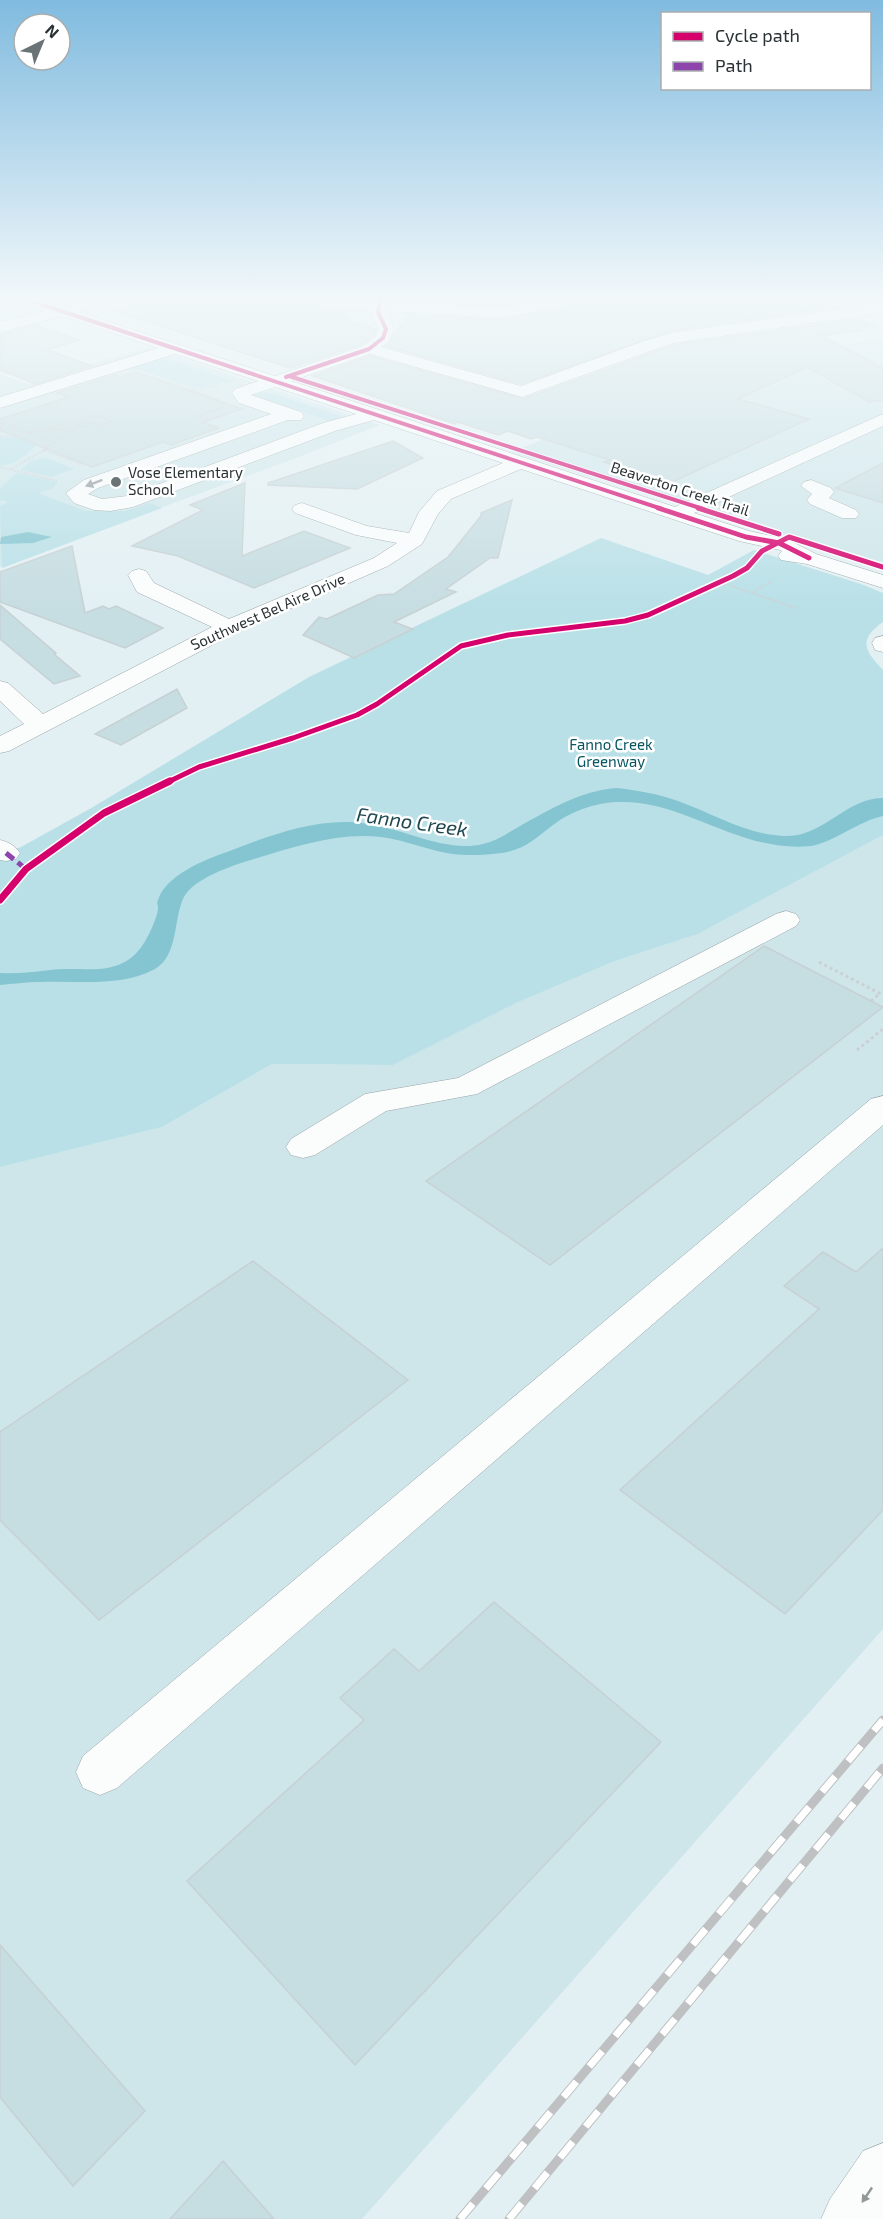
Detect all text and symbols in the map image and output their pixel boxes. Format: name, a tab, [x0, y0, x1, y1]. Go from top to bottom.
north arrow	[12, 12, 72, 72]
legend	[661, 12, 871, 90]
text: N	[42, 20, 63, 42]
text: Cycle path	[715, 24, 800, 46]
text: Path	[715, 54, 753, 76]
street label: Beaverton Creek Trail	[609, 457, 752, 519]
place label: Vose Elementary School	[128, 463, 243, 498]
marker: Vose Elementary School	[109, 475, 123, 489]
one-way arrow	[85, 479, 103, 488]
street label: Southwest Bel Aire Drive	[188, 569, 348, 653]
park label: Fanno Creek Greenway	[569, 735, 653, 770]
water label: Fanno Creek	[355, 801, 469, 841]
one-way arrow	[862, 2187, 873, 2203]

